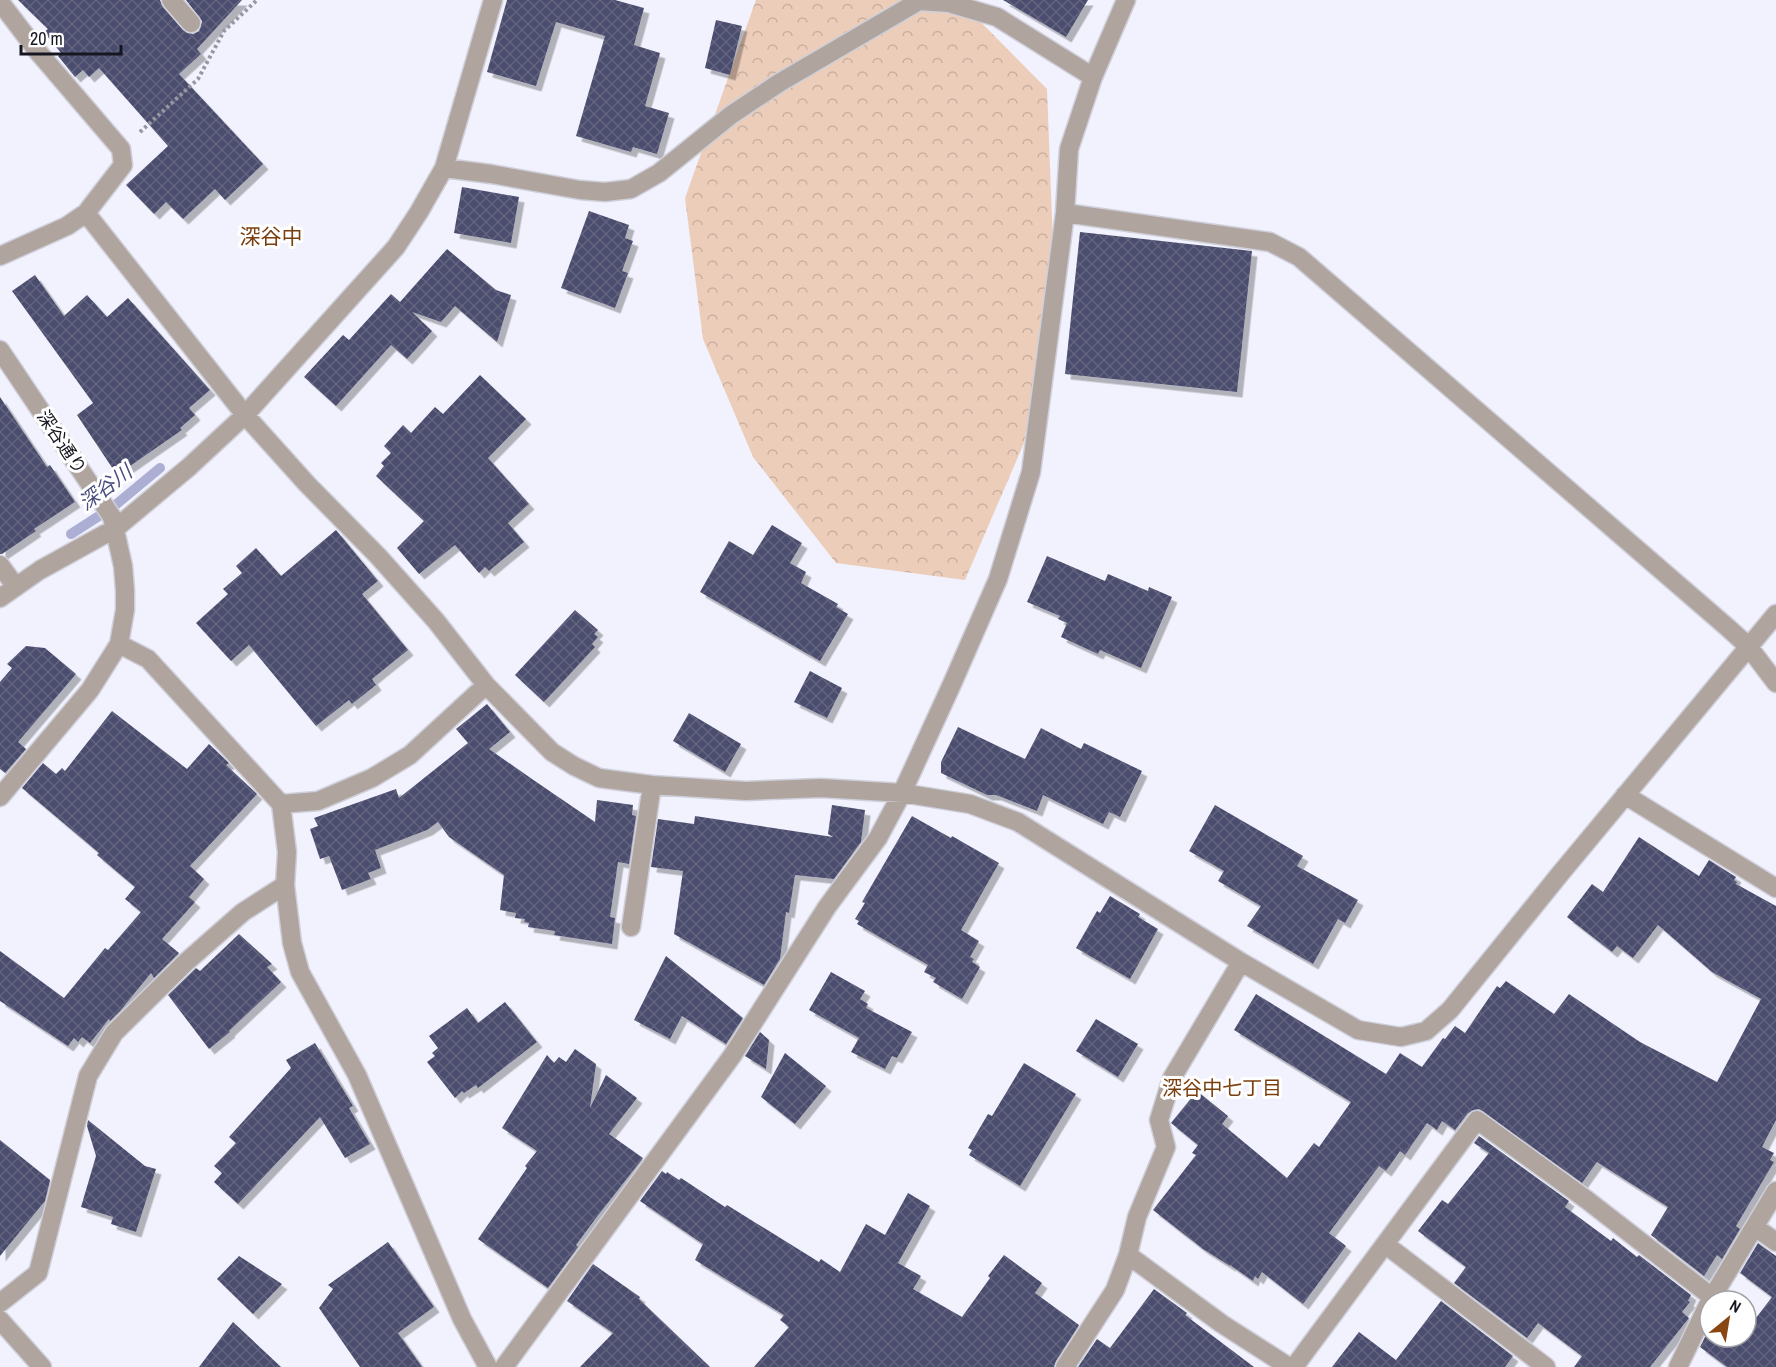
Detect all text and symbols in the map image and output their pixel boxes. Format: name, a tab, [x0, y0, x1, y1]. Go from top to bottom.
scale bar	[21, 18, 122, 56]
text: 20 m	[30, 26, 63, 51]
district label: 深谷中	[240, 222, 303, 251]
street label: 深谷通り	[32, 405, 92, 479]
water label: 深谷川	[73, 457, 139, 516]
district label: 深谷中七丁目	[1162, 1074, 1282, 1101]
north arrow	[1698, 1289, 1758, 1349]
text: N	[1726, 1294, 1745, 1318]

